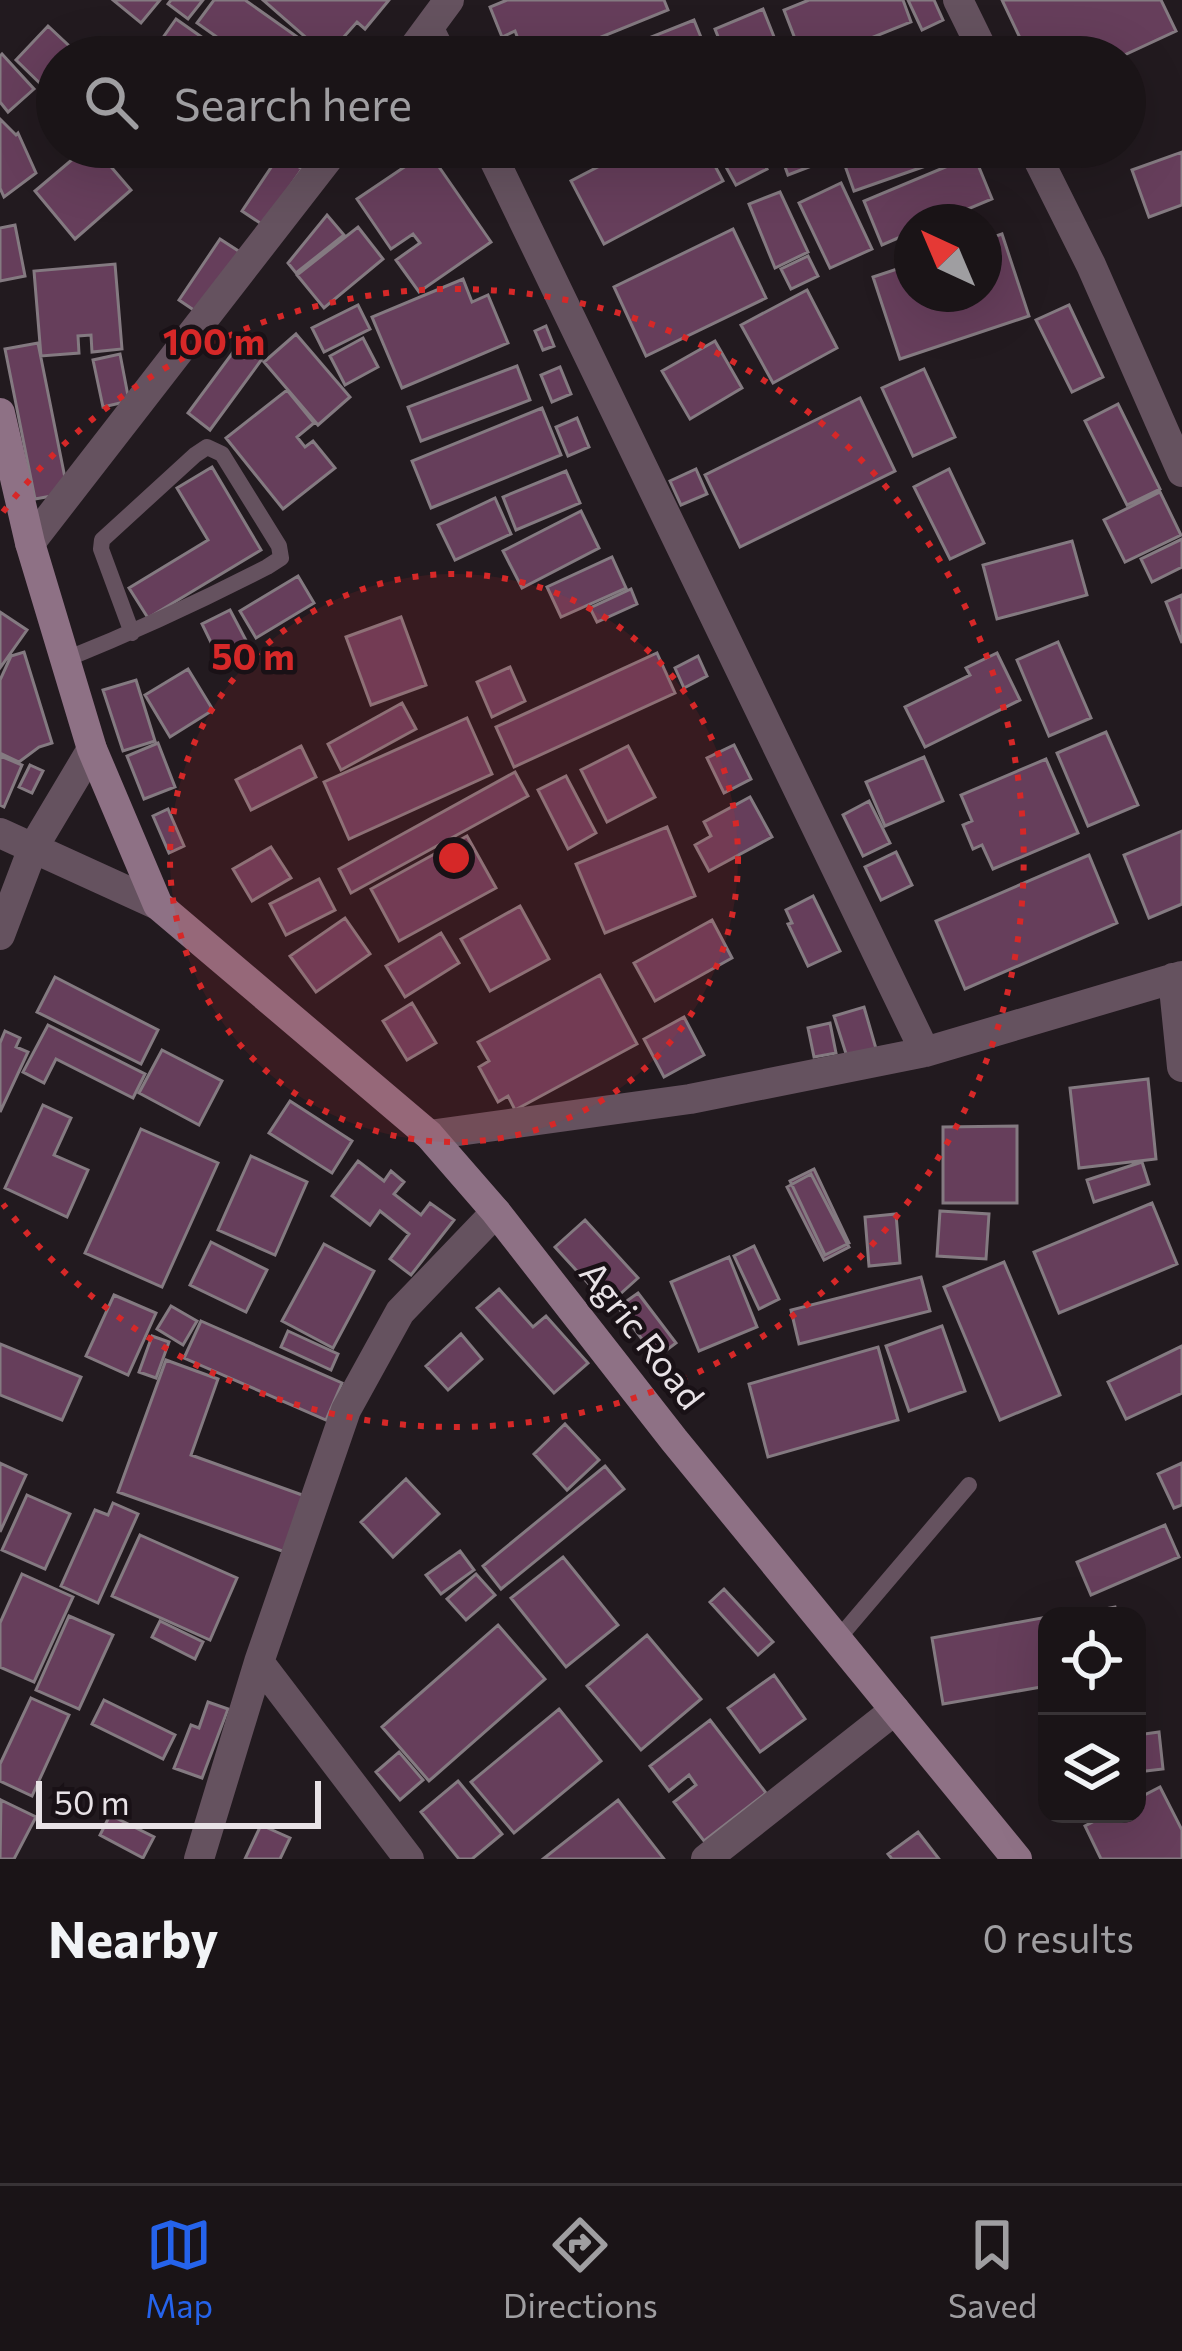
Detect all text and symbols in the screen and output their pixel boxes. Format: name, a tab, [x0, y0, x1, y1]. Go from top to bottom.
search box	[36, 36, 1146, 168]
icon: search	[78, 69, 144, 135]
text: Search here	[174, 75, 412, 130]
north arrow	[894, 204, 1002, 312]
text: 100 m	[163, 318, 265, 362]
text: 50 m	[211, 633, 295, 677]
centre of rings	[433, 837, 475, 879]
street label: Agric Road	[572, 1251, 715, 1417]
map controls	[1038, 1607, 1146, 1823]
button: locate	[1038, 1607, 1146, 1715]
button: layers	[1038, 1715, 1146, 1823]
scale bar	[36, 1775, 321, 1828]
text: 50 m	[54, 1781, 130, 1822]
text: Nearby	[48, 1906, 218, 1969]
text: 0 results	[982, 1913, 1134, 1961]
tab: Map	[145, 2212, 213, 2325]
tab: Directions	[503, 2212, 658, 2325]
tab: Saved	[948, 2212, 1037, 2325]

